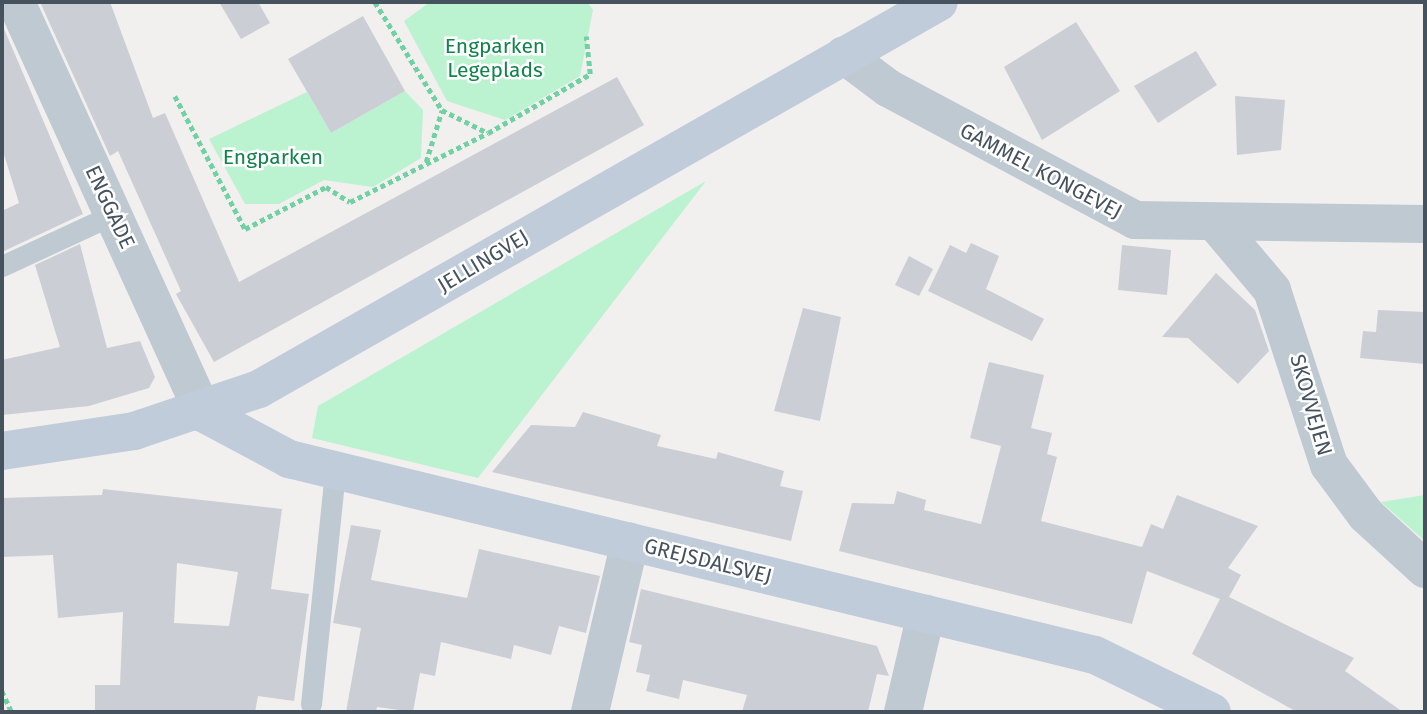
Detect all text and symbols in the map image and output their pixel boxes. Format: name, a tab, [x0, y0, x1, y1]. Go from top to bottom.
park label: Engparken Legeplads	[445, 33, 545, 83]
street label: GAMMEL KONGEVEJ	[956, 118, 1126, 224]
park label: Engparken	[223, 144, 323, 170]
street label: ENGGADE	[80, 161, 140, 253]
street label: JELLINGVEJ	[433, 224, 533, 298]
street label: SKOVVEJEN	[1285, 351, 1337, 459]
street label: GREJSDALSVEJ	[642, 533, 774, 589]

